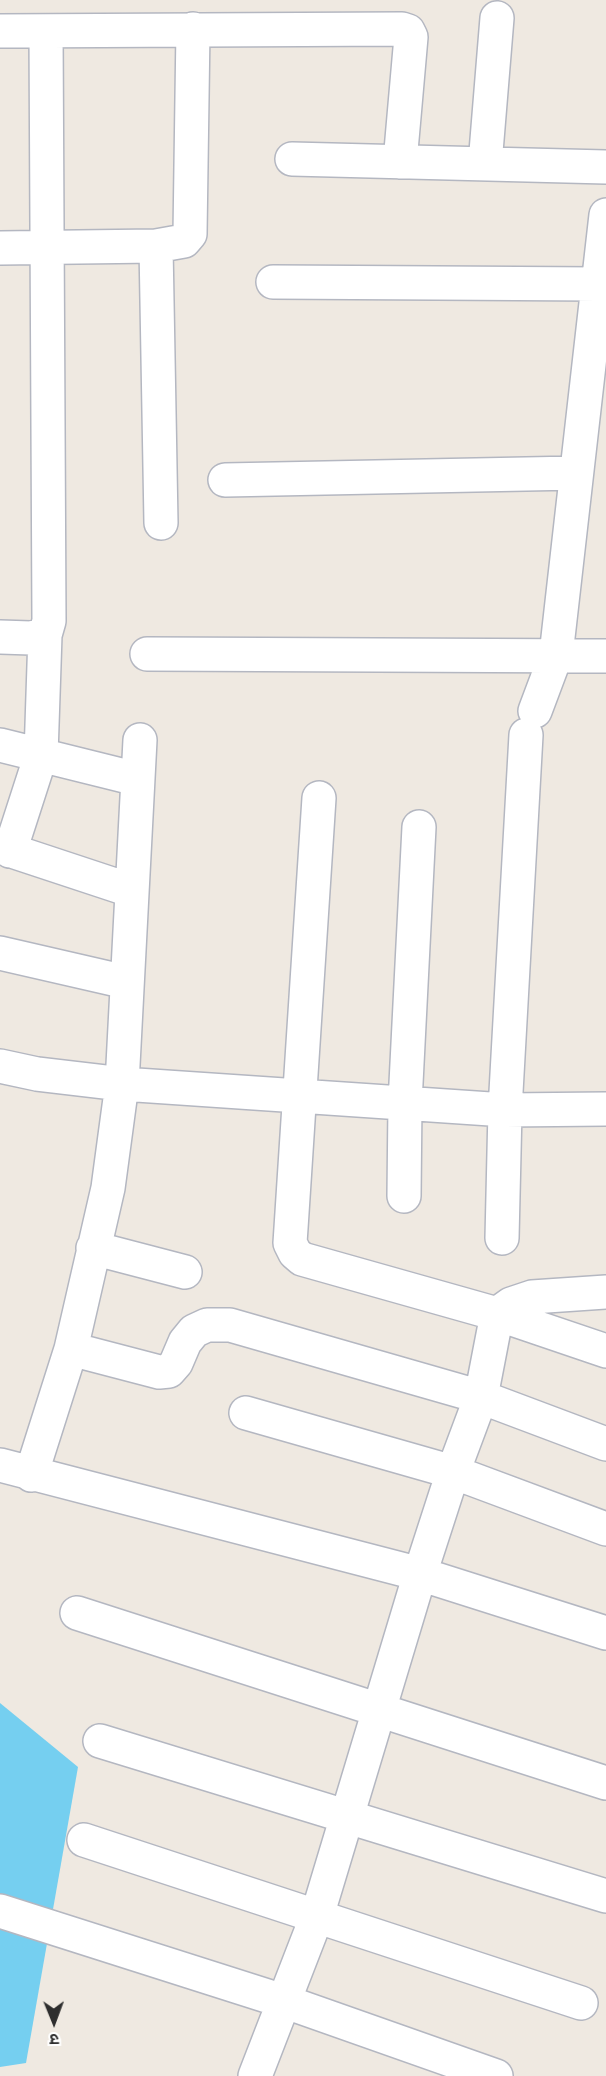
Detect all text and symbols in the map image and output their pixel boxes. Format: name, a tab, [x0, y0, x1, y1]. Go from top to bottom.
north arrow	[24, 1992, 84, 2052]
text: उ	[49, 2030, 59, 2050]

